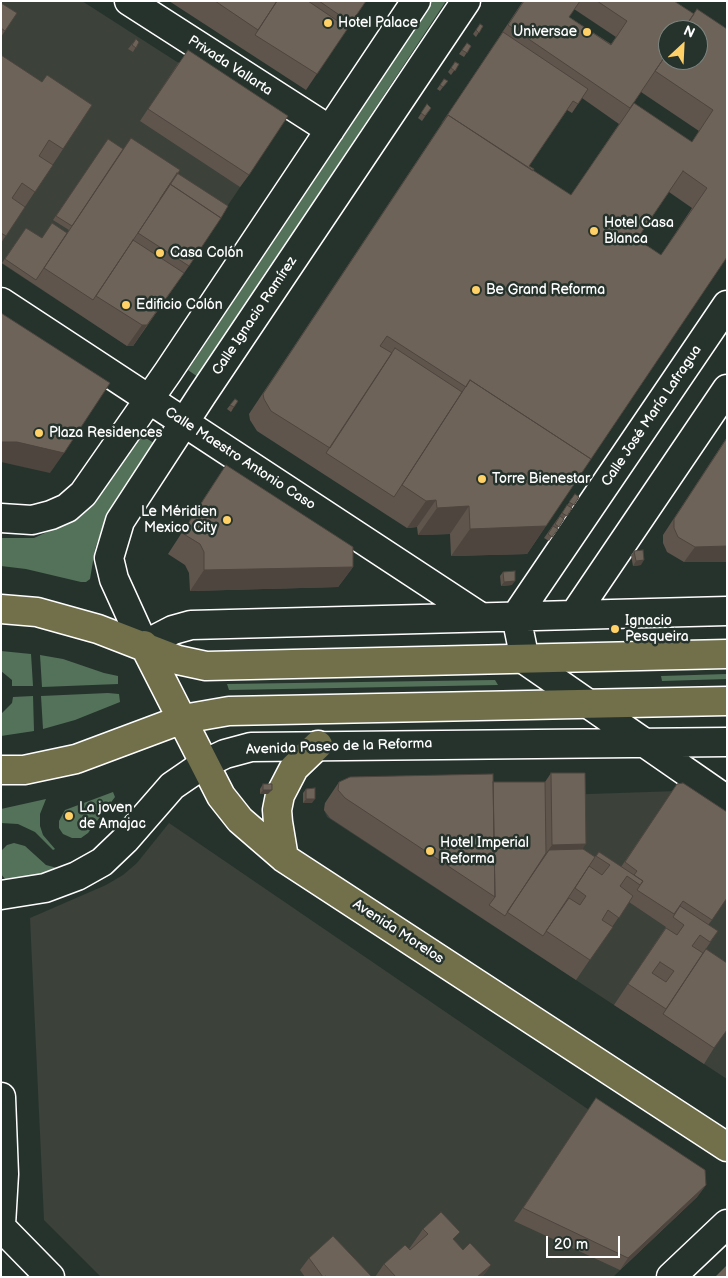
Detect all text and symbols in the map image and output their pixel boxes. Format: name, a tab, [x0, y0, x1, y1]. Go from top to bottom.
place label: Hotel Palace	[338, 15, 418, 31]
marker: Hotel Palace	[322, 17, 334, 29]
north arrow	[658, 20, 708, 70]
text: N	[681, 22, 697, 42]
place label: Universae	[513, 24, 577, 40]
marker: Universae	[581, 26, 593, 38]
street label: Privada Vallarta	[185, 32, 275, 100]
place label: Hotel Casa Blanca	[604, 215, 674, 248]
marker: Hotel Casa Blanca	[588, 225, 600, 237]
place label: Casa Colón	[170, 245, 243, 261]
marker: Casa Colón	[154, 247, 166, 259]
street label: Calle Ignacio Ramírez	[209, 254, 301, 378]
place label: Be Grand Reforma	[486, 282, 605, 298]
marker: Be Grand Reforma	[470, 284, 482, 296]
place label: Edificio Colón	[136, 297, 223, 313]
marker: Edificio Colón	[120, 299, 132, 311]
street label: Calle José María Lafragua	[598, 342, 706, 490]
street label: Calle Maestro Antonio Caso	[162, 404, 318, 514]
place label: Plaza Residences	[49, 425, 162, 441]
marker: Plaza Residences	[33, 427, 45, 439]
place label: Torre Bienestar	[492, 471, 590, 487]
marker: Torre Bienestar	[476, 473, 488, 485]
place label: Le Méridien Mexico City	[141, 504, 217, 536]
marker: Le Méridien Mexico City	[221, 514, 233, 526]
place label: Ignacio Pesqueira	[625, 613, 689, 646]
marker: Ignacio Pesqueira	[609, 623, 621, 635]
street label: Avenida Paseo de la Reforma	[246, 735, 432, 759]
place label: La joven de Amajac	[79, 800, 146, 832]
marker: La joven de Amajac	[63, 810, 75, 822]
place label: Hotel Imperial Reforma	[440, 835, 529, 868]
marker: Hotel Imperial Reforma	[424, 845, 436, 857]
street label: Avenida Morelos	[349, 896, 447, 968]
scale bar	[548, 1226, 622, 1258]
text: 20 m	[554, 1235, 588, 1254]

